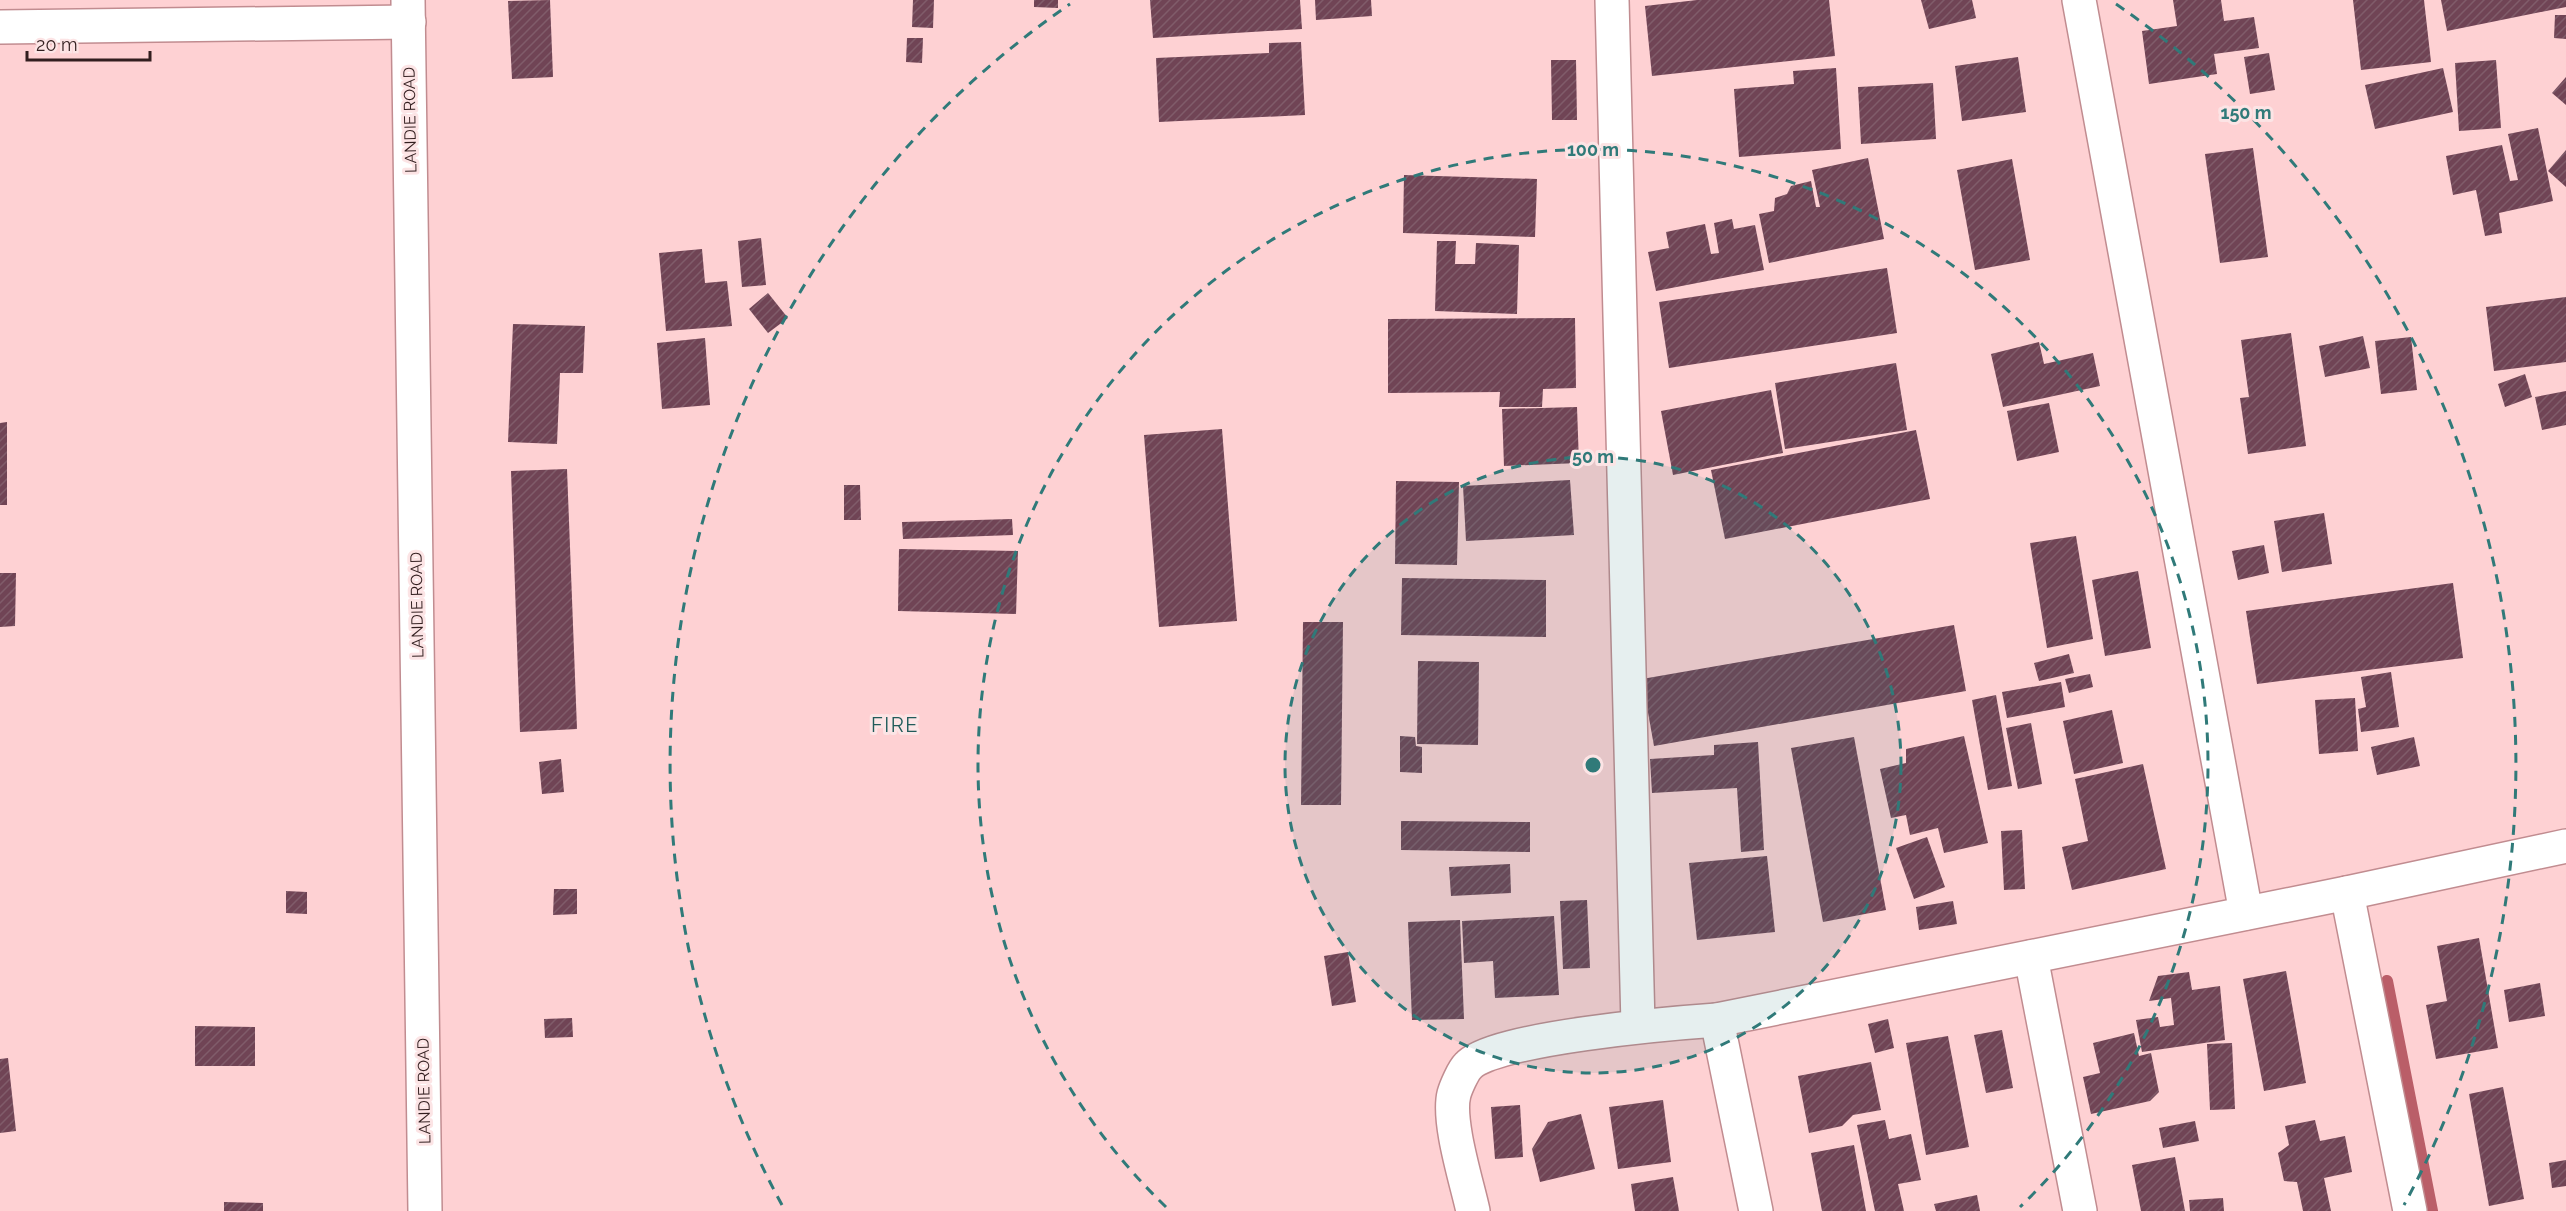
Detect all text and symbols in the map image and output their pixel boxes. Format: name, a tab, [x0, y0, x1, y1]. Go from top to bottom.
scale bar	[27, 24, 150, 62]
text: 20 m	[36, 34, 78, 55]
street label: LANDIE ROAD	[400, 67, 420, 173]
text: 150 m	[2221, 102, 2272, 123]
text: 100 m	[1567, 139, 1619, 160]
text: 50 m	[1572, 446, 1614, 467]
street label: LANDIE ROAD	[407, 552, 427, 658]
district label: FIRE	[871, 713, 919, 737]
centre of rings	[1583, 755, 1603, 775]
street label: LANDIE ROAD	[414, 1038, 434, 1144]

